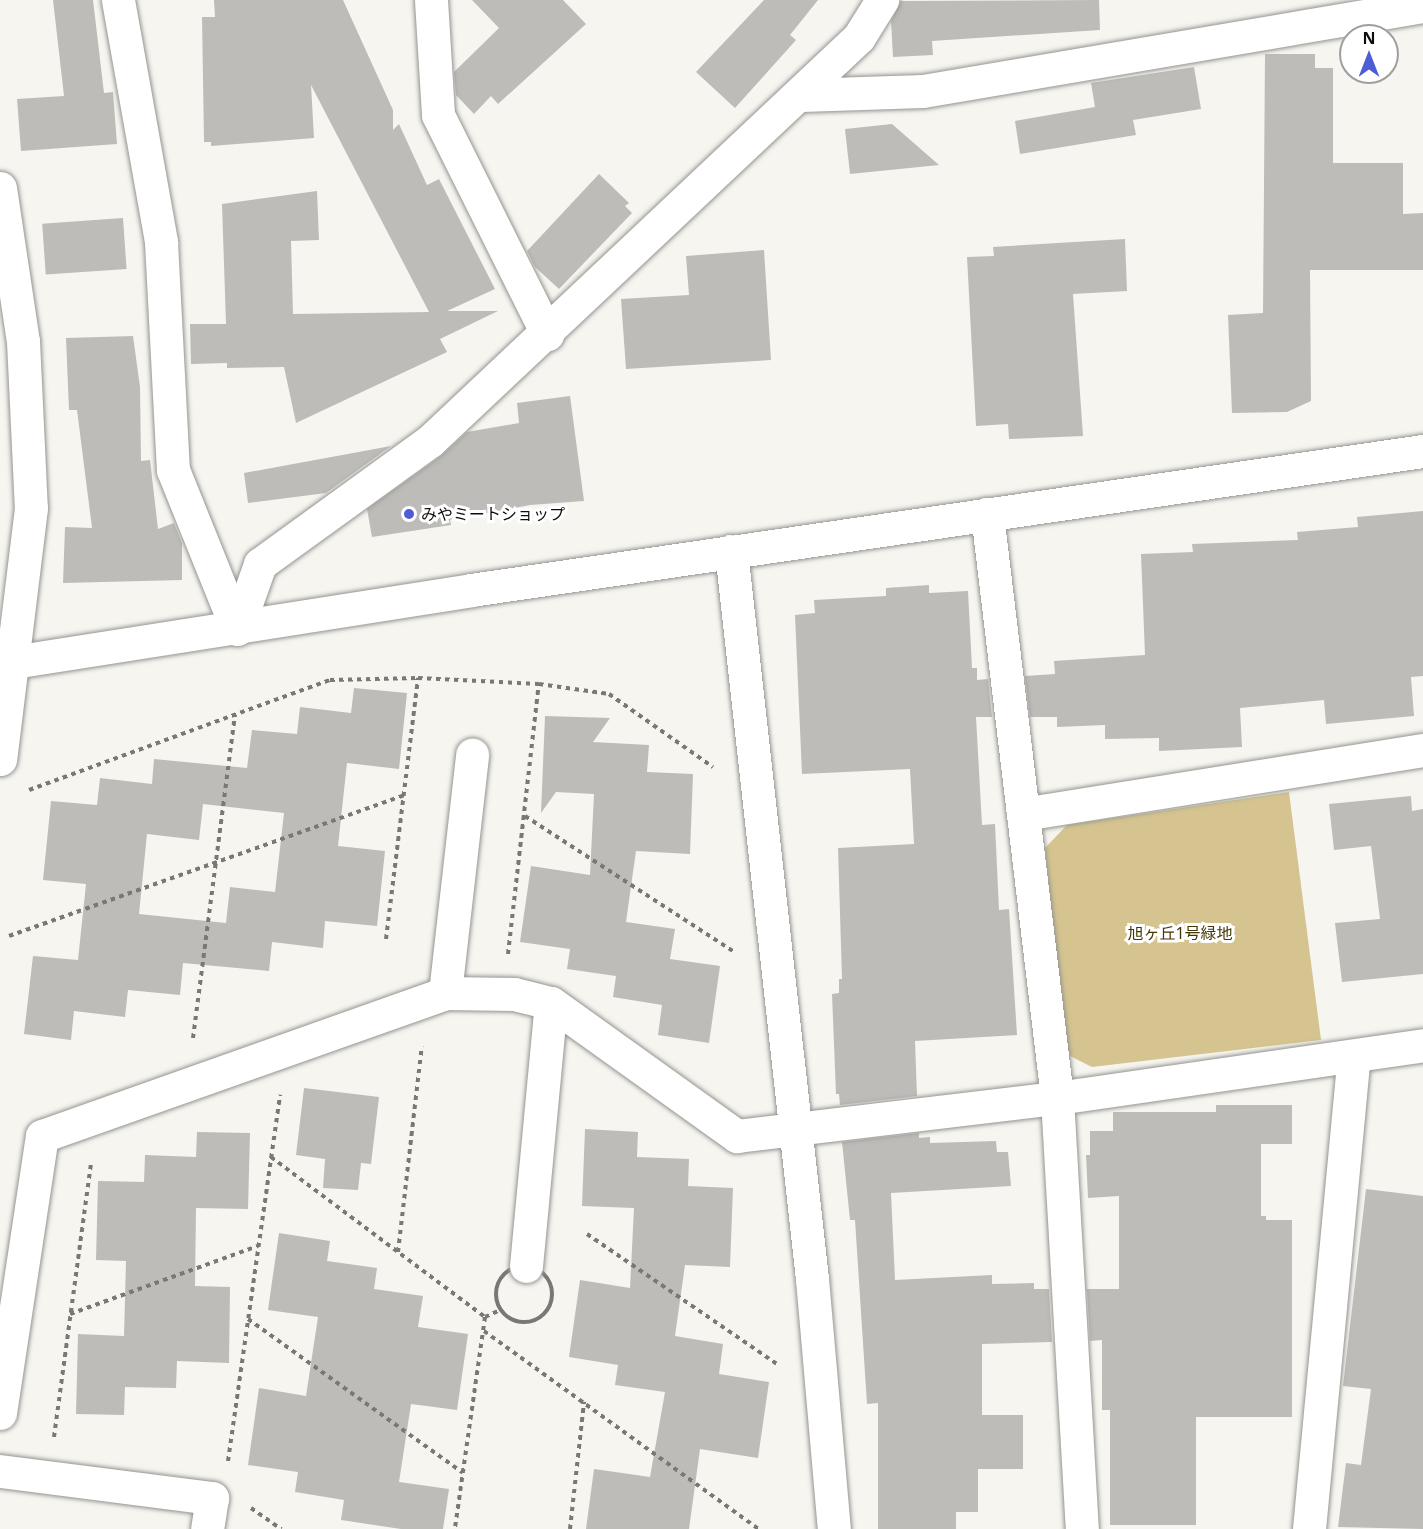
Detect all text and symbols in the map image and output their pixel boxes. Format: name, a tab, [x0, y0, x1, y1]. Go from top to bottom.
north arrow	[1339, 24, 1399, 84]
text: N	[1362, 27, 1376, 49]
place label: みやミートショップ	[421, 504, 565, 524]
marker: みやミートショップ	[402, 507, 416, 521]
park label: 旭ヶ丘1号緑地	[1127, 923, 1233, 943]

